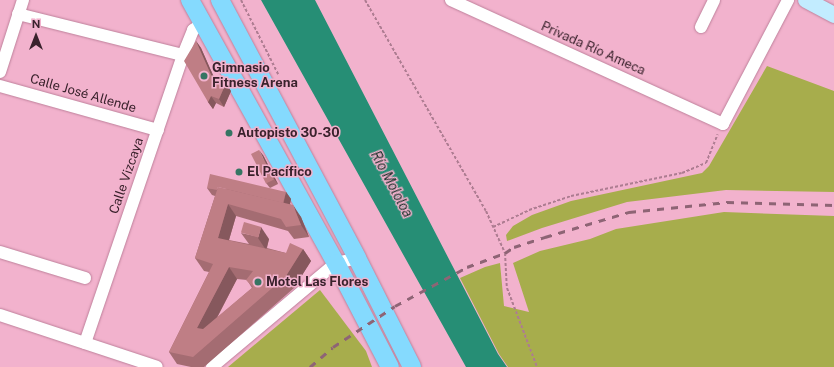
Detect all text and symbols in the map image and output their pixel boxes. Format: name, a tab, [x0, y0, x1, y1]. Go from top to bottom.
north arrow	[16, 16, 56, 56]
text: N	[32, 18, 40, 30]
street label: Privada Río Ameca	[538, 19, 648, 79]
place label: Gimnasio Fitness Arena	[212, 61, 298, 92]
street label: Calle José Allende	[28, 71, 138, 117]
marker: Gimnasio Fitness Arena	[199, 71, 209, 81]
place label: Autopisto 30-30	[237, 125, 340, 141]
marker: Autopisto 30-30	[224, 128, 234, 138]
street label: Calle Vizcaya	[107, 136, 147, 216]
water label: Río Mololoa	[367, 148, 417, 220]
place label: El Pacífico	[247, 164, 312, 180]
marker: El Pacífico	[234, 167, 244, 177]
place label: Motel Las Flores	[266, 274, 368, 290]
marker: Motel Las Flores	[253, 277, 263, 287]

